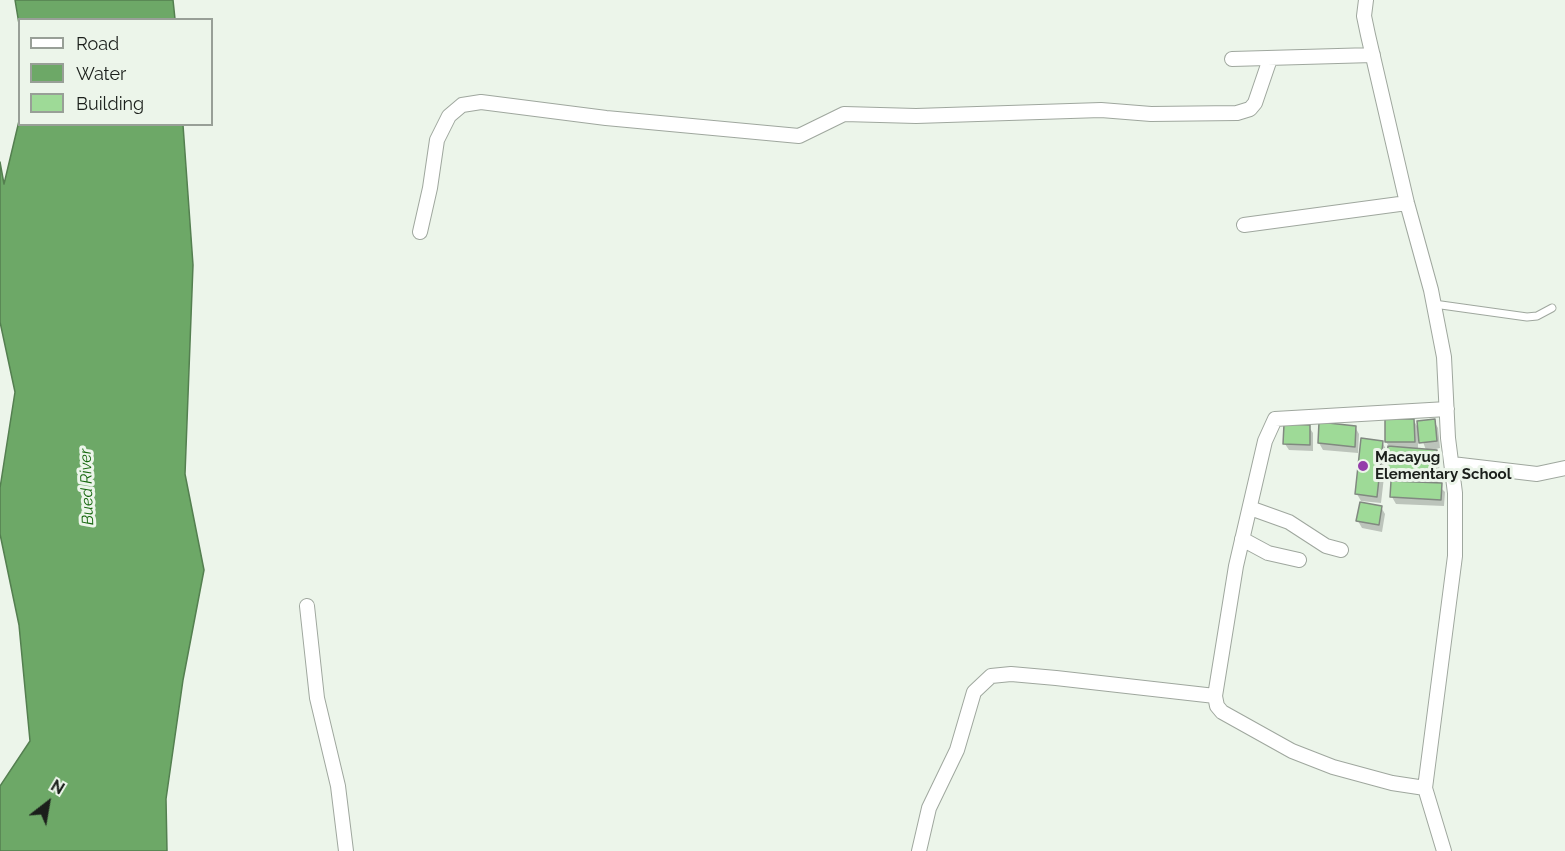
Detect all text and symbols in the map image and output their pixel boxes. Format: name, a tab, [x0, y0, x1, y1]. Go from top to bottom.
legend	[18, 18, 213, 126]
text: Road	[76, 33, 119, 54]
text: Water	[76, 63, 126, 84]
text: Building	[76, 93, 144, 114]
water label: Bued River	[76, 448, 98, 526]
place label: Macayug Elementary School	[1375, 448, 1511, 483]
marker: Macayug Elementary School	[1356, 459, 1370, 473]
north arrow	[18, 773, 78, 833]
text: N	[47, 776, 68, 798]

